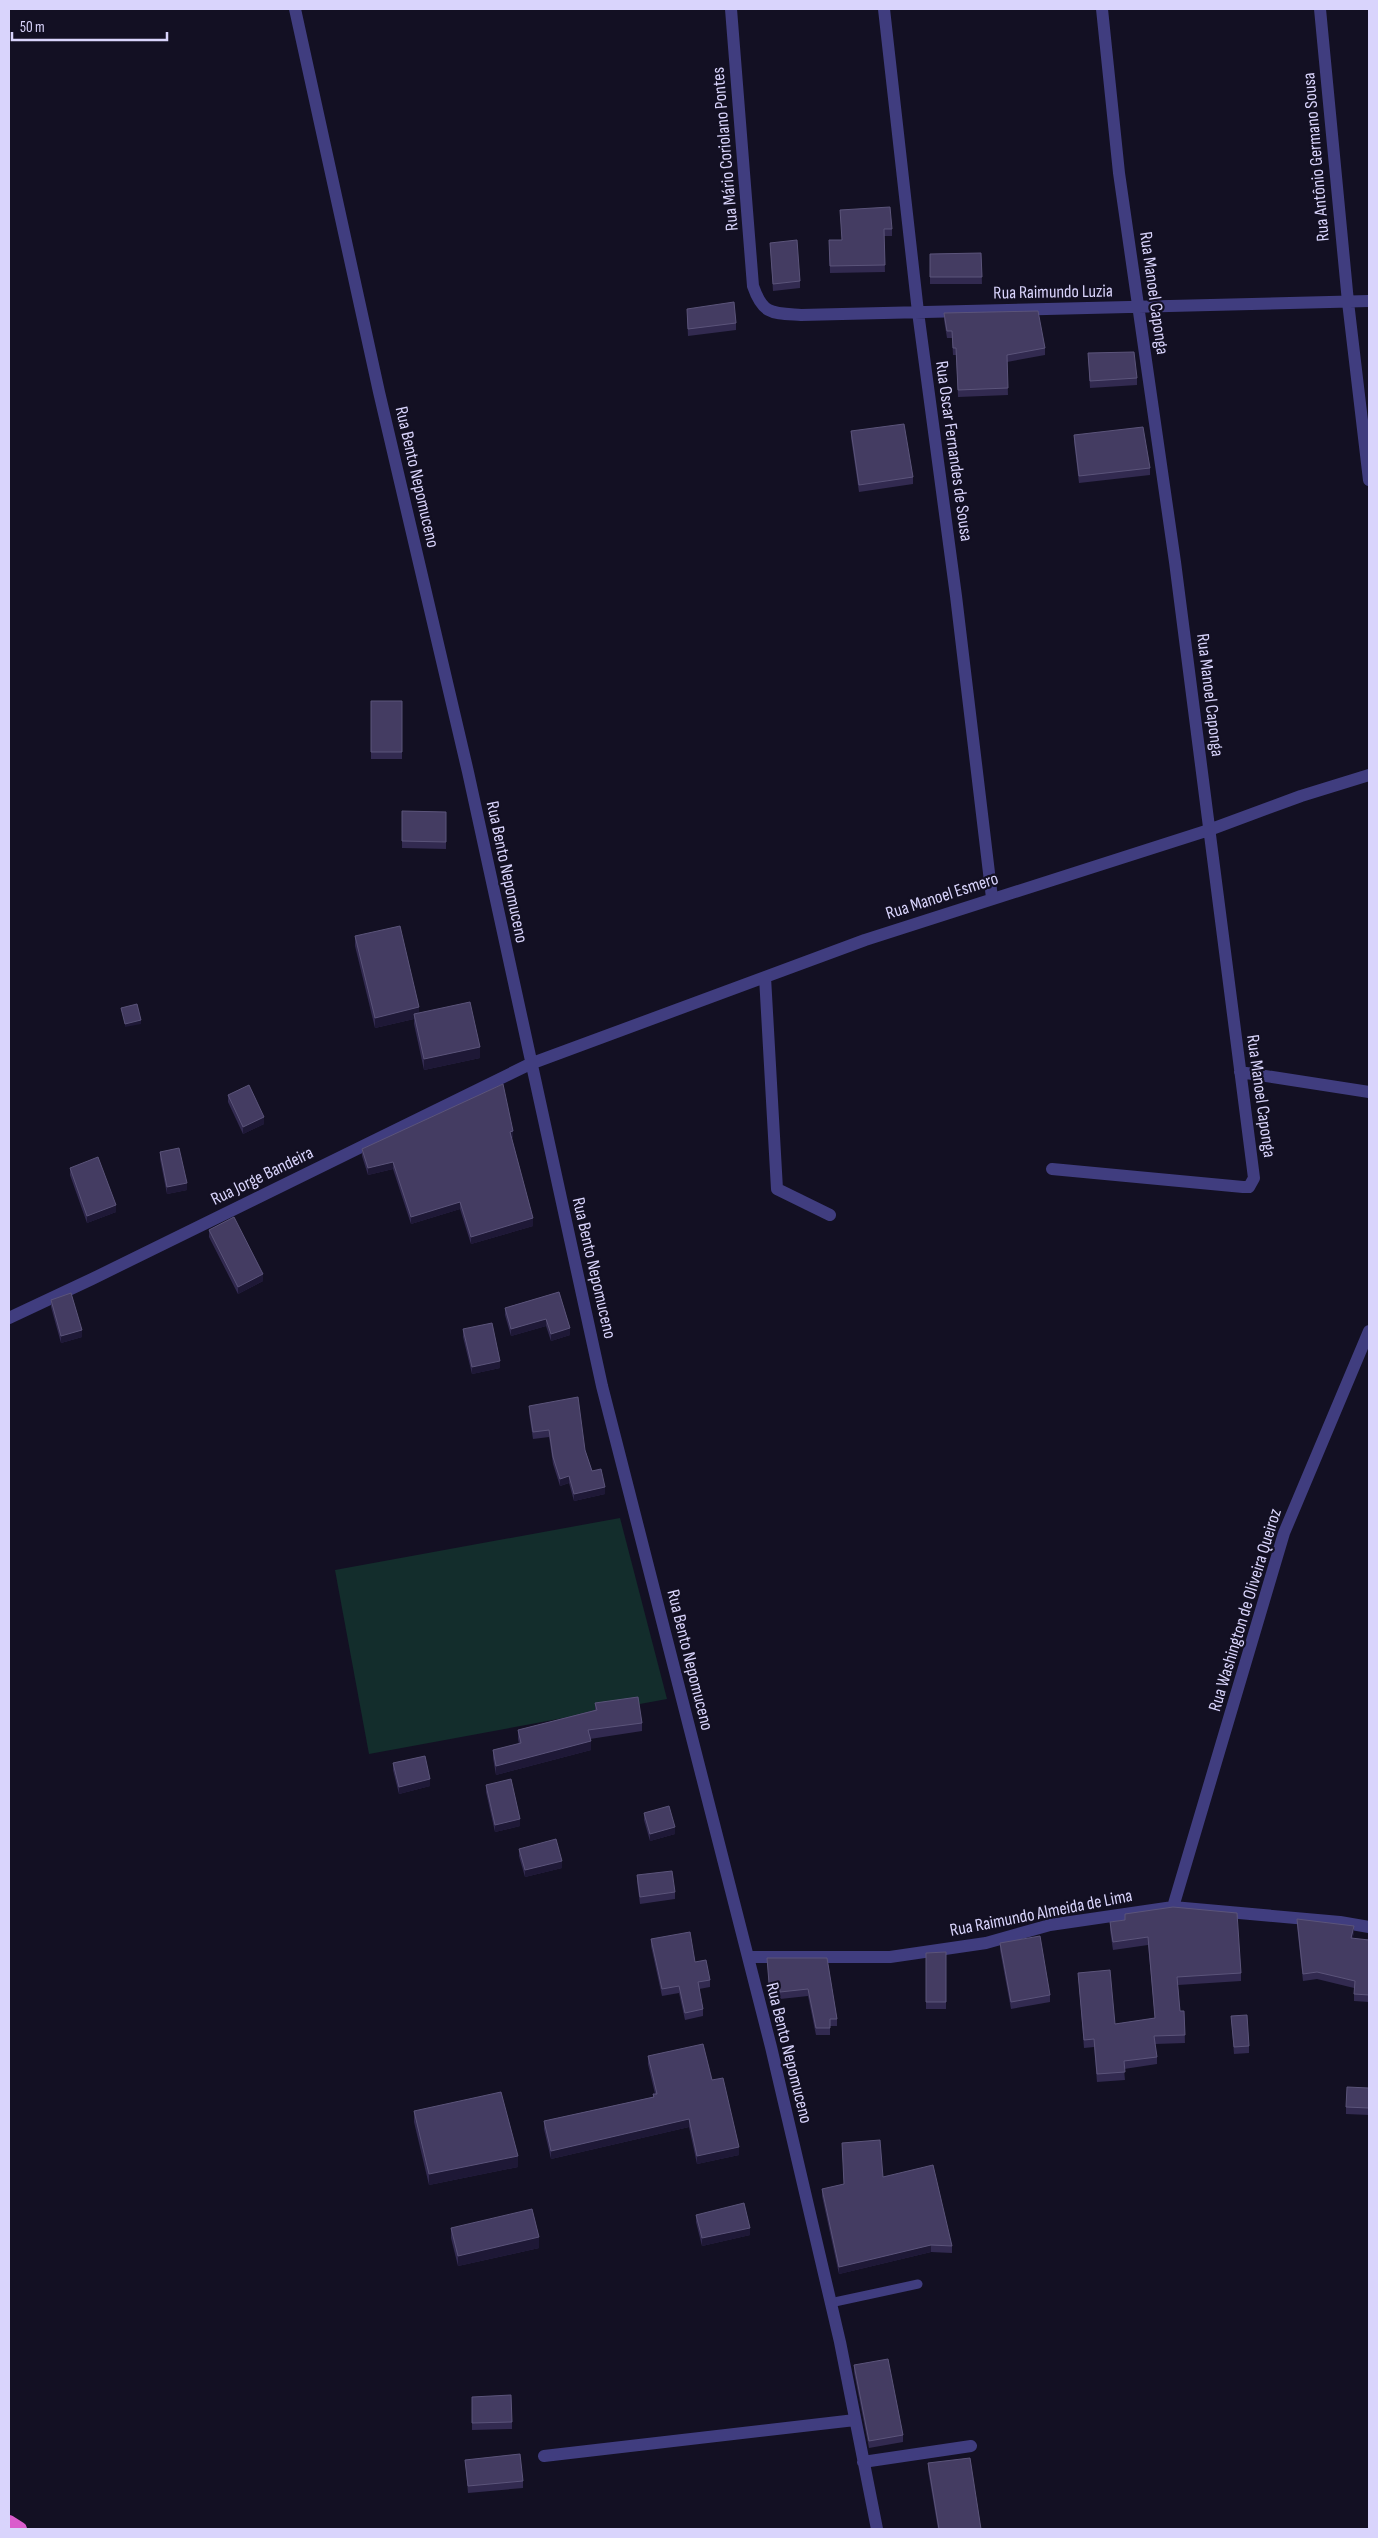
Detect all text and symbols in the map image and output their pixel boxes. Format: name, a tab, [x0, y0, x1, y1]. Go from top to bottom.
scale bar	[12, 10, 168, 42]
text: 50 m	[20, 18, 45, 37]
street label: Rua Mário Coriolano Pontes	[707, 66, 743, 232]
street label: Rua Antônio Germano Sousa	[1298, 72, 1334, 242]
street label: Rua Manoel Caponga	[1135, 230, 1173, 356]
street label: Rua Raimundo Luzia	[993, 280, 1113, 304]
street label: Rua Oscar Fernandes de Sousa	[931, 359, 977, 543]
street label: Rua Bento Nepomuceno	[391, 404, 443, 550]
street label: Rua Manoel Caponga	[1192, 632, 1228, 758]
street label: Rua Bento Nepomuceno	[482, 799, 532, 945]
street label: Rua Manoel Esmero	[883, 868, 1001, 924]
street label: Rua Manoel Caponga	[1242, 1033, 1280, 1159]
street label: Rua Jorge Bandeira	[207, 1142, 317, 1210]
street label: Rua Bento Nepomuceno	[568, 1195, 620, 1341]
street label: Rua Washington de Oliveira Queiroz	[1204, 1506, 1286, 1714]
street label: Rua Bento Nepomuceno	[662, 1587, 718, 1733]
street label: Rua Raimundo Almeida de Lima	[948, 1885, 1134, 1941]
street label: Rua Bento Nepomuceno	[761, 1980, 817, 2126]

